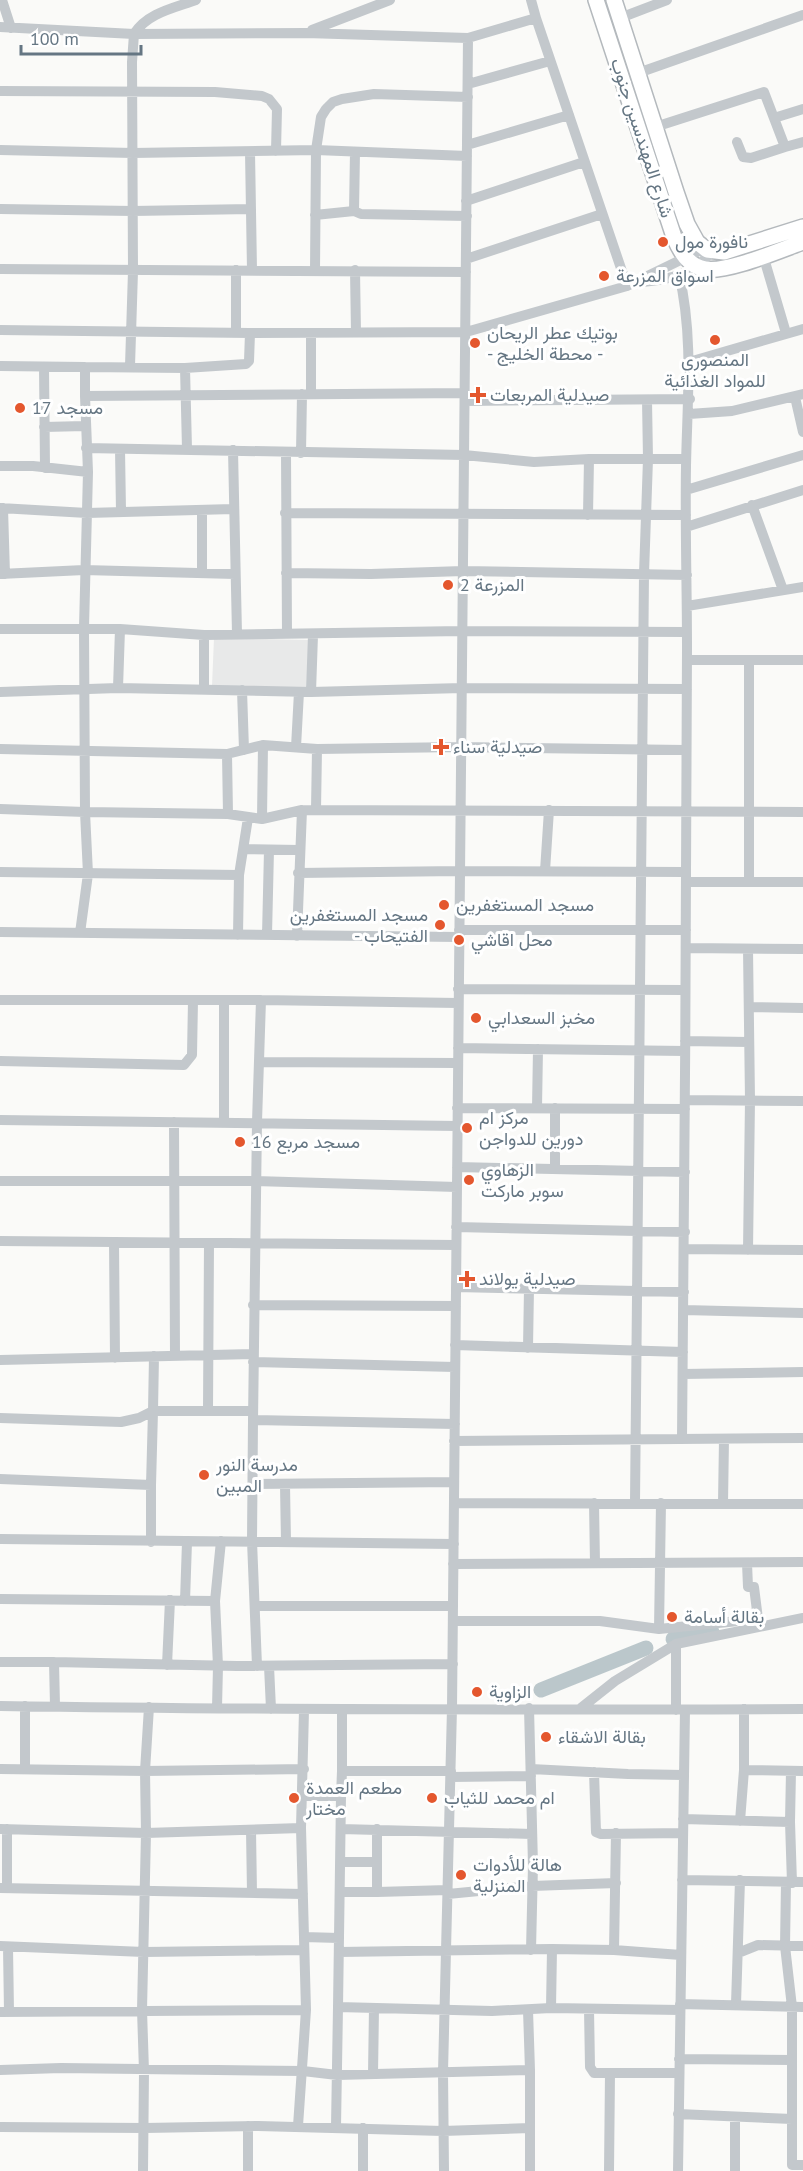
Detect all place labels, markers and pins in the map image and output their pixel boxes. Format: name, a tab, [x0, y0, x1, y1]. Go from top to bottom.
place label: نافورة مول	[675, 230, 748, 253]
marker: نافورة مول	[656, 235, 670, 249]
place label: اسواق المزرعة	[616, 264, 714, 287]
marker: اسواق المزرعة	[597, 269, 611, 283]
place label: بوتيك عطر الريحان - محطة الخليج -	[487, 321, 618, 366]
marker: المنصوري للمواد الغذائية	[708, 333, 722, 347]
marker: بوتيك عطر الريحان - محطة الخليج -	[468, 336, 482, 350]
place label: المنصوري للمواد الغذائية	[664, 348, 766, 392]
place label: صيدلية المربعات	[490, 383, 609, 406]
marker: صيدلية المربعات	[471, 388, 485, 402]
place label: مسجد 17	[32, 396, 103, 419]
marker: مسجد 17	[13, 401, 27, 415]
place label: المزرعة 2	[460, 573, 524, 596]
marker: المزرعة 2	[441, 578, 455, 592]
place label: صيدلية سناء	[453, 735, 542, 758]
marker: صيدلية سناء	[434, 740, 448, 754]
place label: مسجد المستغفرين	[456, 893, 594, 916]
marker: مسجد المستغفرين	[437, 898, 451, 912]
place label: مسجد المستغفرين - الفتيحاب	[290, 903, 428, 947]
marker: مسجد المستغفرين - الفتيحاب	[433, 918, 447, 932]
place label: محل اقاشي	[471, 928, 553, 955]
marker: محل اقاشي	[452, 933, 466, 947]
place label: مخبز السعدابي	[488, 1006, 595, 1033]
marker: مخبز السعدابي	[469, 1011, 483, 1025]
place label: مركز ام دورين للدواجن	[479, 1106, 583, 1150]
marker: مركز ام دورين للدواجن	[460, 1121, 474, 1135]
place label: مسجد مربع 16	[252, 1130, 360, 1154]
marker: مسجد مربع 16	[233, 1135, 247, 1149]
place label: الزهاوي سوبر ماركت	[481, 1158, 564, 1202]
marker: الزهاوي سوبر ماركت	[462, 1173, 476, 1187]
place label: صيدلية يولاند	[479, 1267, 576, 1290]
marker: صيدلية يولاند	[460, 1272, 474, 1286]
place label: مدرسة النور المبين	[215, 1453, 298, 1497]
marker: مدرسة النور المبين	[197, 1468, 211, 1482]
place label: بقالة أسامة	[684, 1605, 764, 1628]
marker: بقالة أسامة	[665, 1610, 679, 1624]
place label: الزاوية	[489, 1680, 531, 1703]
marker: الزاوية	[470, 1685, 484, 1699]
place label: بقالة الاشقاء	[558, 1725, 646, 1748]
marker: بقالة الاشقاء	[539, 1730, 553, 1744]
place label: مطعم العمدة مختار	[305, 1776, 402, 1820]
place label: ام محمد للثياب	[444, 1786, 555, 1810]
marker: مطعم العمدة مختار	[287, 1791, 301, 1805]
marker: ام محمد للثياب	[425, 1791, 439, 1805]
place label: هالة للأدوات المنزلية	[473, 1853, 562, 1897]
marker: هالة للأدوات المنزلية	[454, 1868, 468, 1882]

